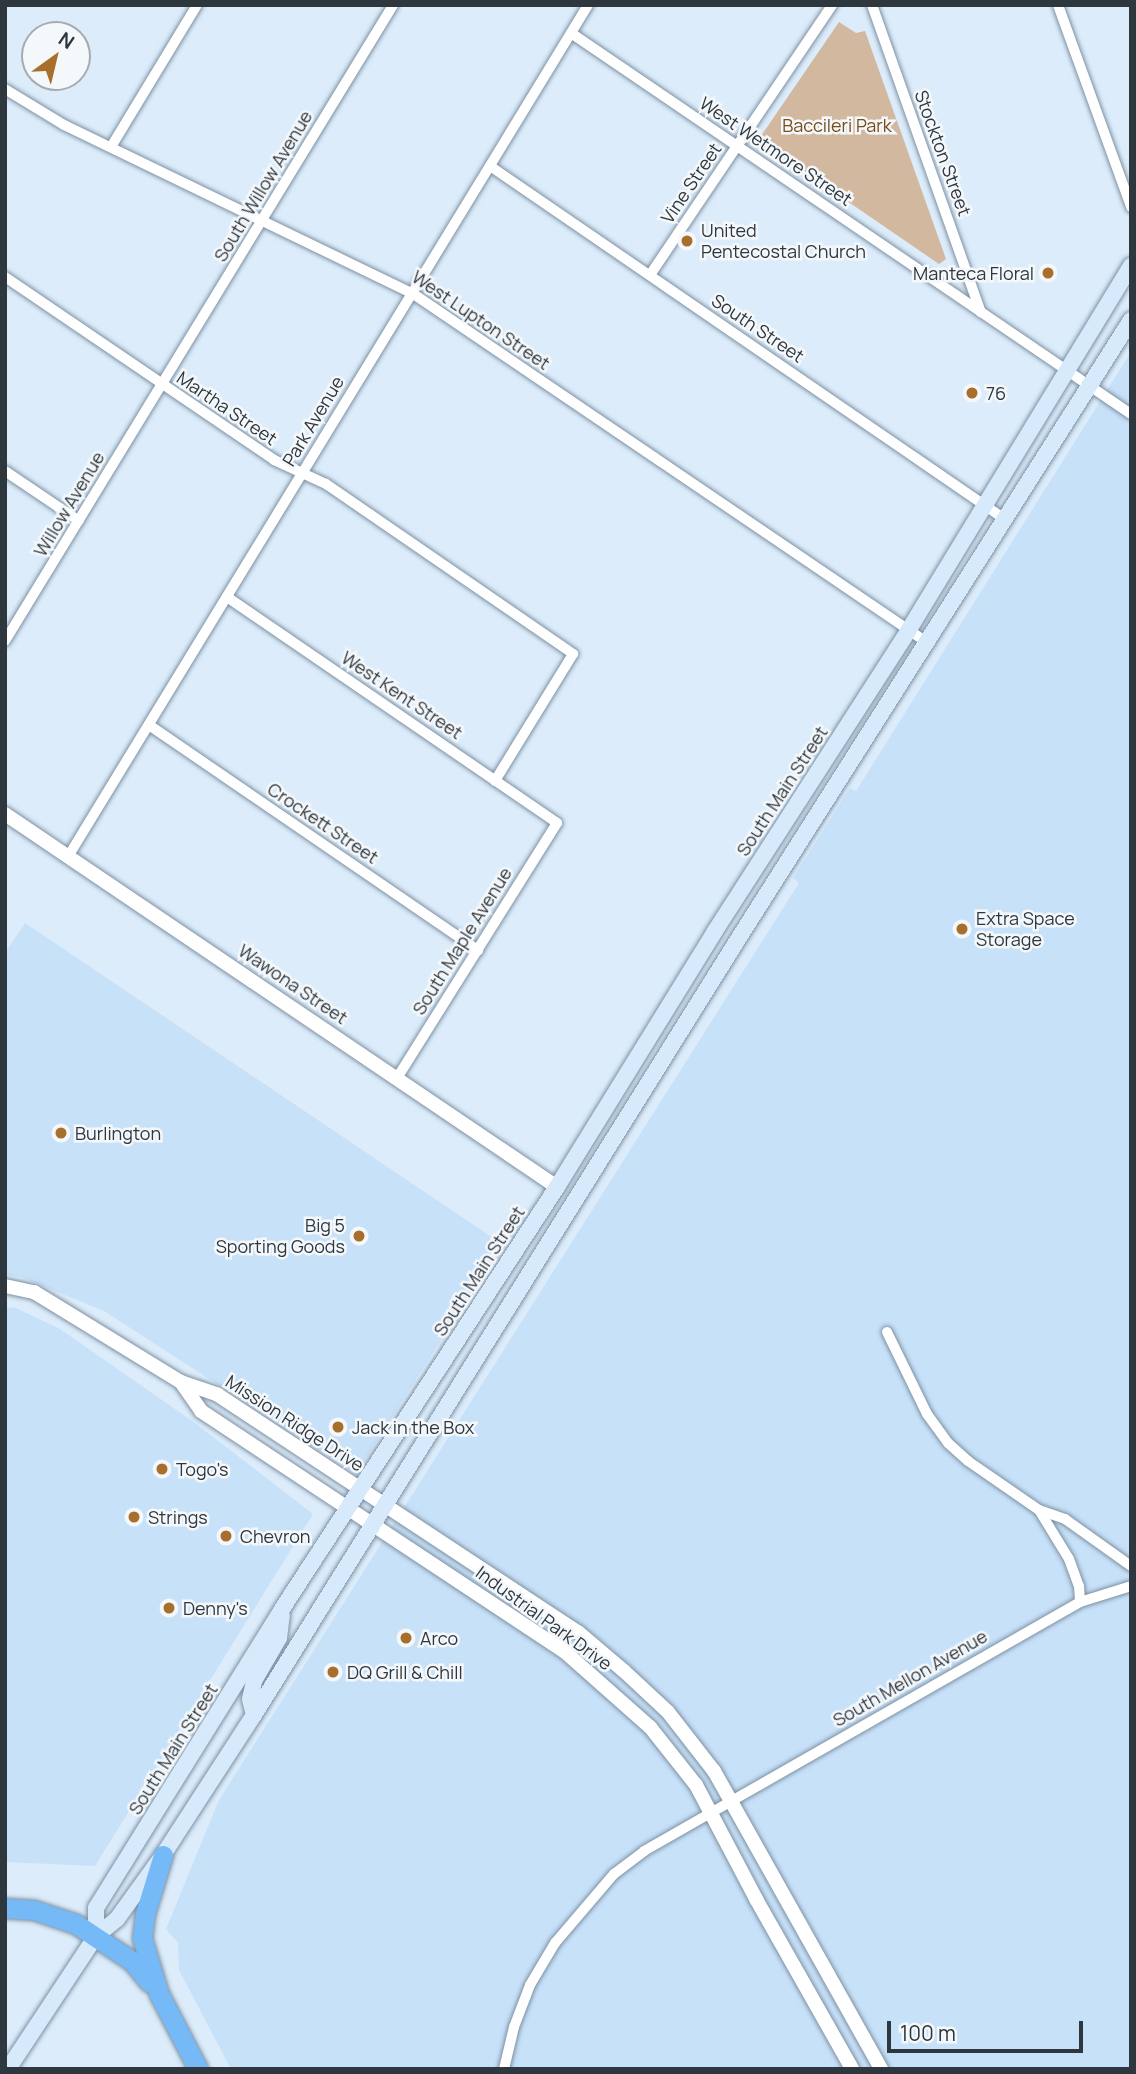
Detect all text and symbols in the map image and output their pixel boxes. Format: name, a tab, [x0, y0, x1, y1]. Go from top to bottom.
north arrow	[21, 21, 91, 91]
text: N	[54, 26, 80, 55]
street label: Stockton Street	[910, 87, 976, 219]
street label: West Wetmore Street	[696, 92, 856, 210]
street label: South Willow Avenue	[209, 107, 317, 265]
park label: Baccileri Park	[782, 114, 892, 136]
street label: Vine Street	[656, 139, 726, 227]
place label: United Pentecostal Church	[701, 220, 866, 262]
marker: United Pentecostal Church	[679, 233, 695, 249]
place label: Manteca Floral	[913, 262, 1034, 284]
marker: Manteca Floral	[1040, 265, 1056, 281]
street label: West Lupton Street	[408, 266, 554, 374]
street label: South Street	[708, 289, 808, 367]
street label: Martha Street	[173, 367, 281, 449]
street label: Park Avenue	[278, 372, 348, 470]
place label: 76	[986, 382, 1006, 404]
marker: 76	[964, 385, 980, 401]
street label: Willow Avenue	[29, 448, 109, 560]
street label: West Kent Street	[337, 647, 467, 743]
street label: South Main Street	[732, 722, 832, 860]
street label: Crockett Street	[264, 778, 382, 868]
street label: South Maple Avenue	[408, 863, 516, 1019]
place label: Extra Space Storage	[976, 908, 1075, 950]
marker: Extra Space Storage	[954, 921, 970, 937]
street label: Wawona Street	[234, 940, 352, 1028]
place label: Burlington	[75, 1122, 161, 1144]
marker: Burlington	[53, 1125, 69, 1141]
street label: South Main Street	[429, 1202, 529, 1340]
place label: Big 5 Sporting Goods	[216, 1215, 345, 1258]
marker: Big 5 Sporting Goods	[351, 1228, 367, 1244]
street label: Mission Ridge Drive	[222, 1370, 368, 1476]
place label: Jack in the Box	[352, 1416, 474, 1438]
marker: Jack in the Box	[330, 1419, 346, 1435]
place label: Togo's	[176, 1458, 229, 1480]
marker: Togo's	[154, 1461, 170, 1477]
place label: Strings	[148, 1506, 208, 1528]
marker: Strings	[126, 1509, 142, 1525]
place label: Chevron	[240, 1525, 311, 1547]
marker: Chevron	[218, 1528, 234, 1544]
street label: Industrial Park Drive	[472, 1561, 616, 1675]
place label: Denny's	[183, 1597, 248, 1619]
marker: Denny's	[161, 1600, 177, 1616]
street label: South Mellon Avenue	[829, 1625, 991, 1731]
place label: Arco	[420, 1627, 458, 1649]
marker: Arco	[398, 1630, 414, 1646]
place label: DQ Grill & Chill	[347, 1661, 463, 1683]
marker: DQ Grill & Chill	[325, 1664, 341, 1680]
street label: South Main Street	[124, 1679, 222, 1819]
scale bar	[891, 2008, 1087, 2052]
text: 100 m	[900, 2019, 956, 2047]

